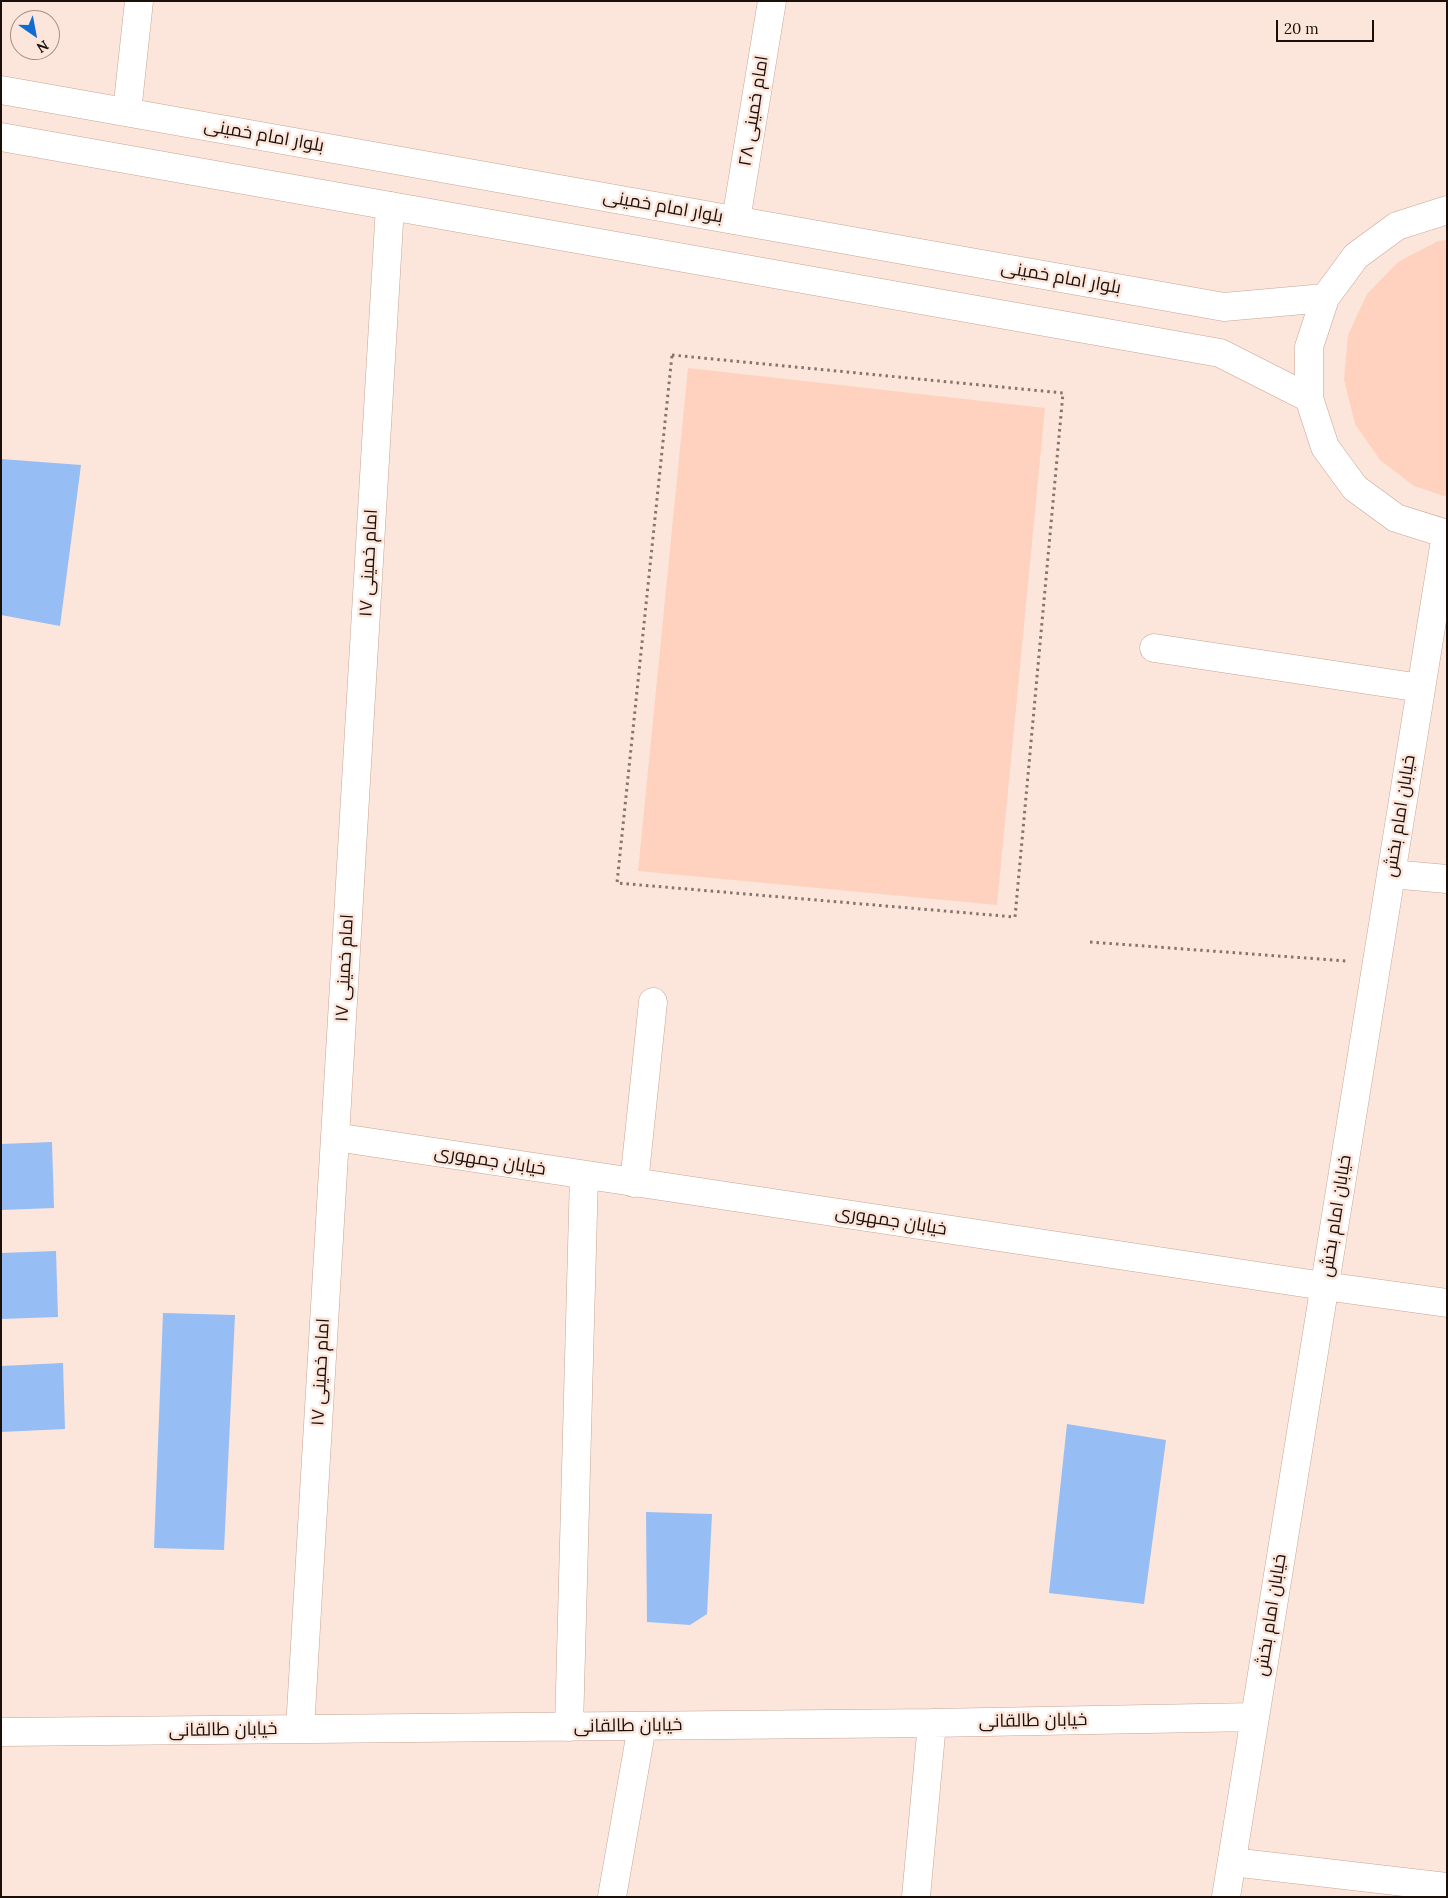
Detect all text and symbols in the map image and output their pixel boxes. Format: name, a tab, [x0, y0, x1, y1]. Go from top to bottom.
north arrow	[10, 10, 60, 60]
scale bar	[1278, 10, 1376, 42]
text: 20 m	[1284, 19, 1319, 38]
text: N	[33, 36, 52, 57]
street label: امام خمینی ۲۸	[735, 54, 773, 168]
street label: بلوار امام خمینی	[202, 115, 326, 157]
street label: بلوار امام خمینی	[601, 186, 725, 228]
street label: بلوار امام خمینی	[999, 257, 1123, 299]
street label: امام خمینی ۱۷	[355, 509, 383, 617]
street label: خیابان امام بخش	[1380, 753, 1420, 879]
street label: امام خمینی ۱۷	[331, 914, 359, 1022]
street label: خیابان جمهوری	[433, 1142, 547, 1180]
street label: خیابان امام بخش	[1316, 1153, 1356, 1279]
street label: خیابان جمهوری	[834, 1202, 948, 1240]
street label: امام خمینی ۱۷	[307, 1318, 335, 1426]
street label: خیابان امام بخش	[1251, 1552, 1291, 1678]
street label: خیابان طالقانی	[979, 1709, 1087, 1733]
street label: خیابان طالقانی	[574, 1714, 682, 1738]
street label: خیابان طالقانی	[169, 1718, 277, 1742]

